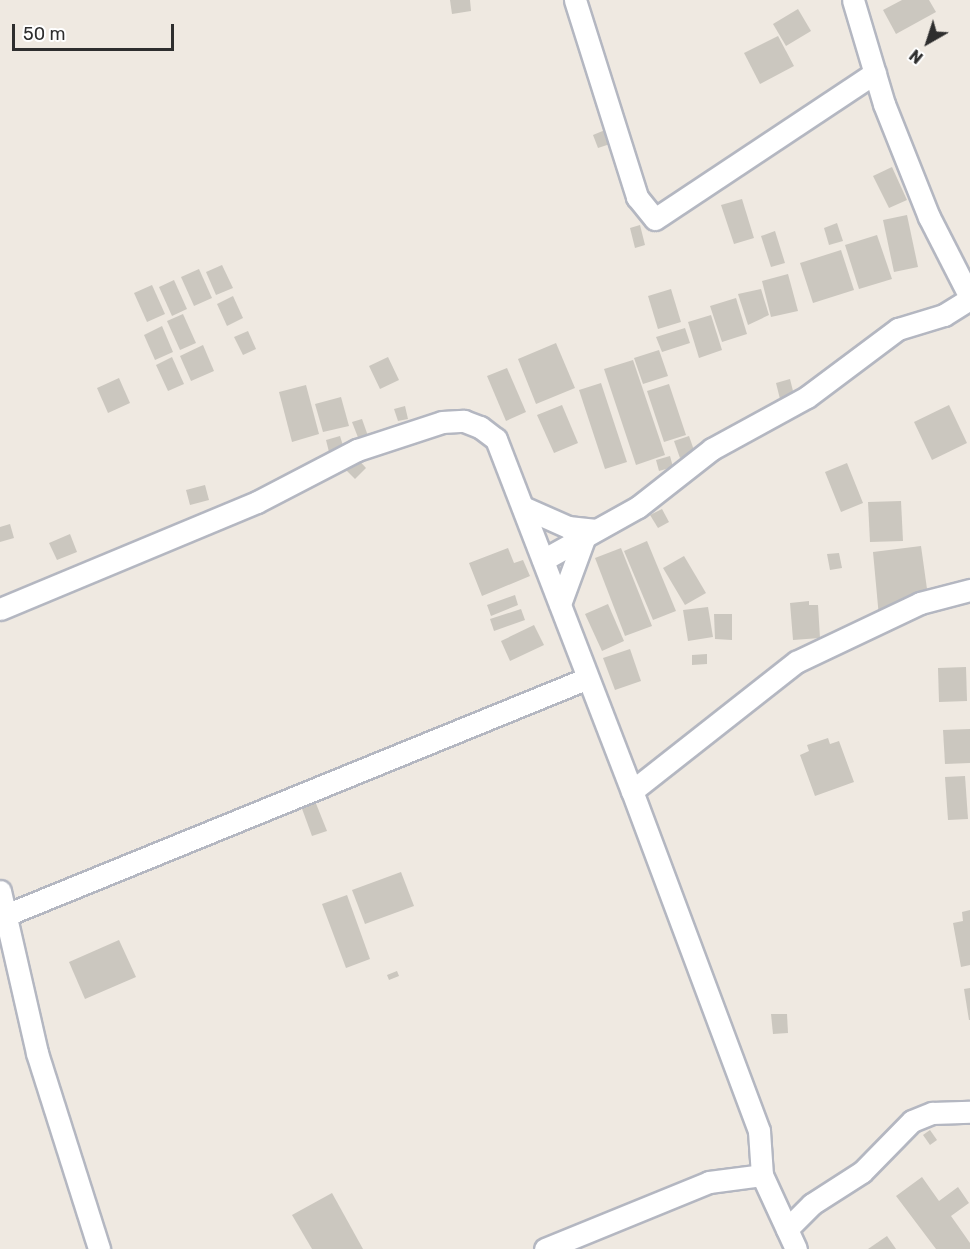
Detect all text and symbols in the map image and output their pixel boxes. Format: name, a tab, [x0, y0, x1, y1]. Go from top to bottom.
scale bar	[15, 12, 177, 50]
north arrow	[898, 12, 958, 72]
text: 50 m	[23, 23, 66, 45]
text: N	[906, 45, 927, 67]

